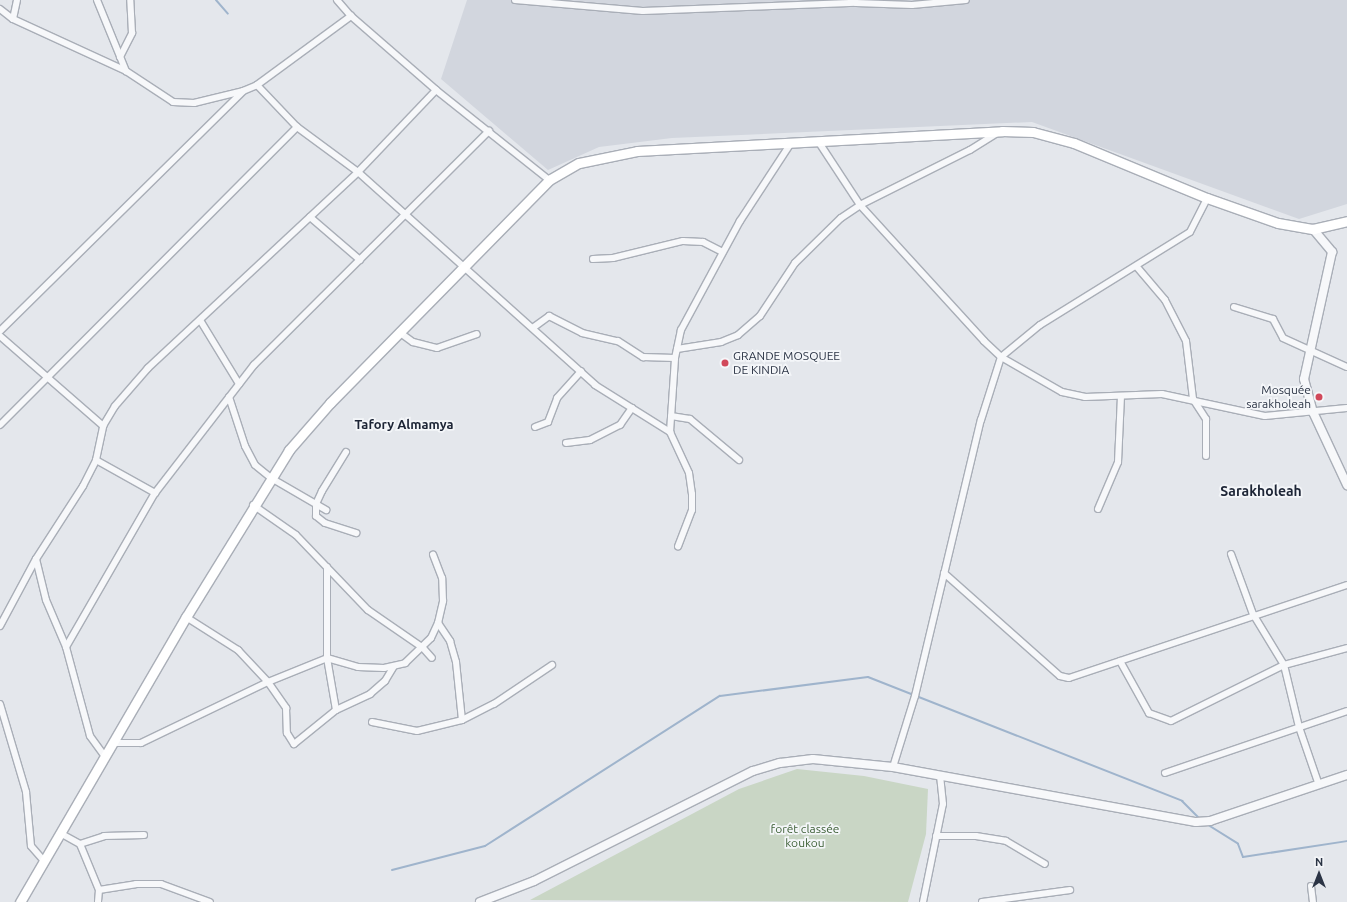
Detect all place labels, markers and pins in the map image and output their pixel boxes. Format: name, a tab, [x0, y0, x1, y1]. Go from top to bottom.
place label: GRANDE MOSQUEE DE KINDIA	[733, 349, 840, 377]
marker: GRANDE MOSQUEE DE KINDIA	[720, 358, 730, 368]
place label: Mosquée sarakholeah	[1246, 383, 1311, 411]
marker: Mosquée sarakholeah	[1314, 392, 1324, 402]

